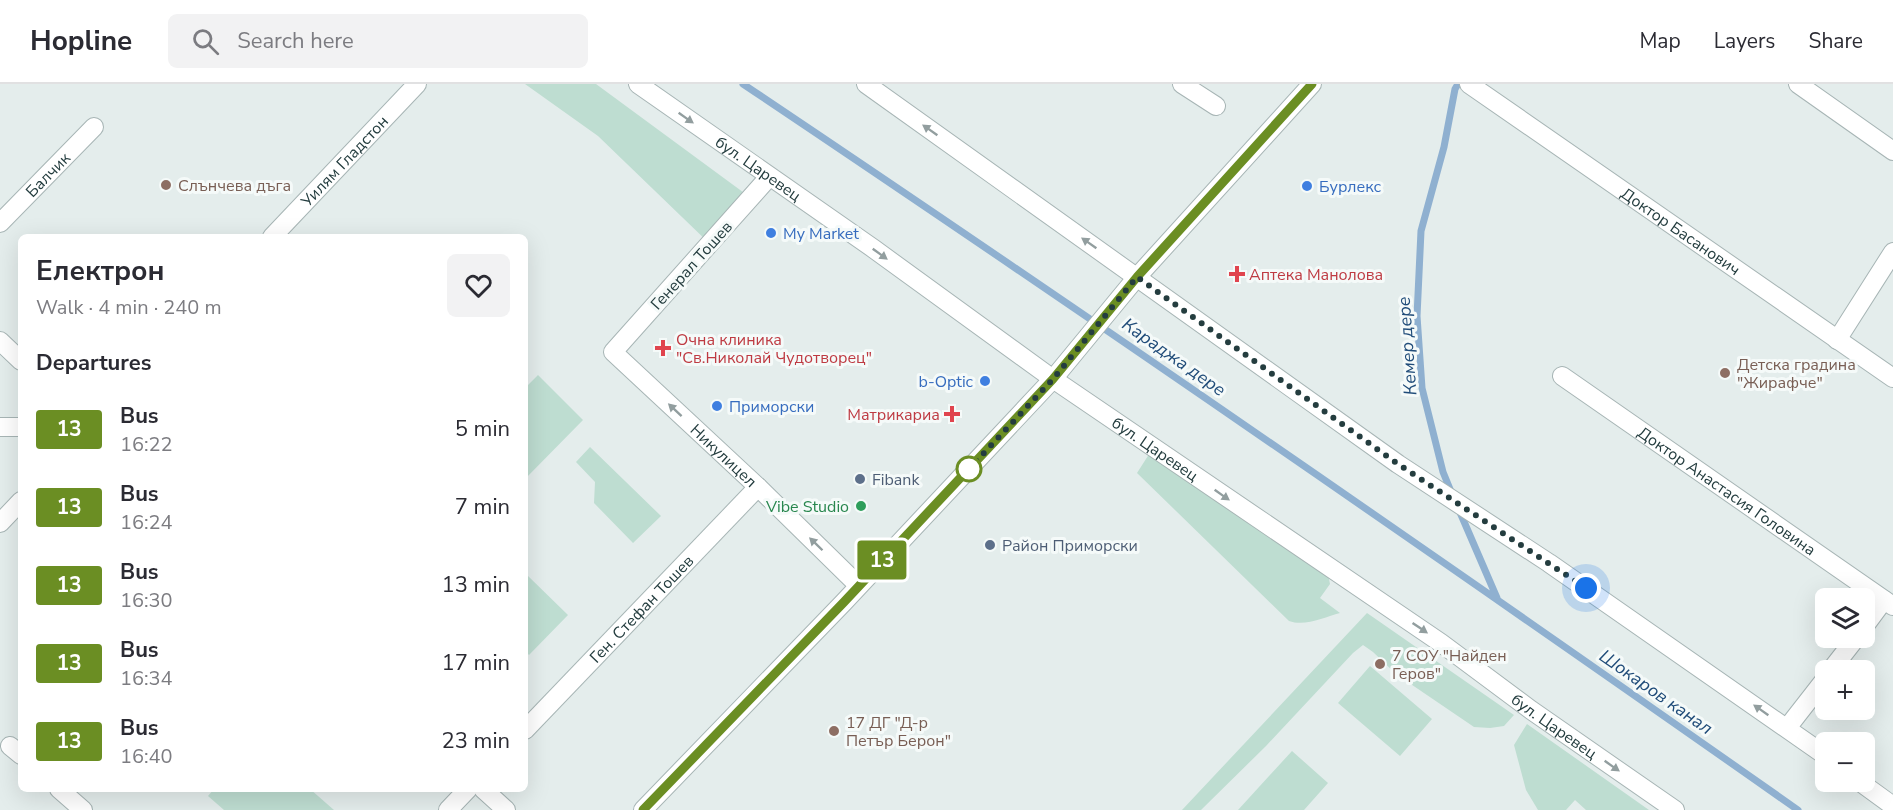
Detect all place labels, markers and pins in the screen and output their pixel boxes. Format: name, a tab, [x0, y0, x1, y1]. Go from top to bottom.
place label: Слънчева дъга	[178, 175, 291, 197]
place label: Бурлекс	[1319, 176, 1382, 198]
marker: Слънчева дъга	[159, 178, 173, 192]
marker: Бурлекс	[1300, 179, 1314, 193]
place label: My Market	[783, 223, 859, 245]
marker: My Market	[764, 226, 778, 240]
place label: Аптека Манолова	[1249, 264, 1383, 286]
marker: Аптека Манолова	[1230, 267, 1244, 281]
place label: Очна клиника "Св.Николай Чудотворец"	[676, 329, 872, 369]
marker: Очна клиника "Св.Николай Чудотворец"	[654, 339, 672, 357]
place label: Детска градина "Жирафче"	[1737, 354, 1856, 394]
marker: Детска градина "Жирафче"	[1718, 366, 1732, 380]
place label: b-Optic	[918, 371, 974, 393]
marker: b-Optic	[978, 374, 992, 388]
place label: Приморски	[729, 396, 814, 418]
marker: Приморски	[710, 399, 724, 413]
place label: Матрикариа	[847, 404, 940, 426]
marker: Матрикариа	[945, 407, 959, 421]
unlabelled marker	[956, 456, 982, 482]
place label: Fibank	[872, 469, 920, 491]
marker: Fibank	[853, 472, 867, 486]
place label: Vibe Studio	[765, 496, 849, 518]
marker: Vibe Studio	[854, 499, 868, 513]
place label: Район Приморски	[1002, 535, 1138, 557]
marker: Район Приморски	[983, 538, 997, 552]
place label: 7 СОУ "Найден Геров"	[1392, 645, 1507, 685]
marker: 7 СОУ "Найден Геров"	[1373, 657, 1387, 671]
place label: 17 ДГ "Д-р Петър Берон"	[846, 712, 951, 752]
marker: 17 ДГ "Д-р Петър Берон"	[827, 724, 841, 738]

